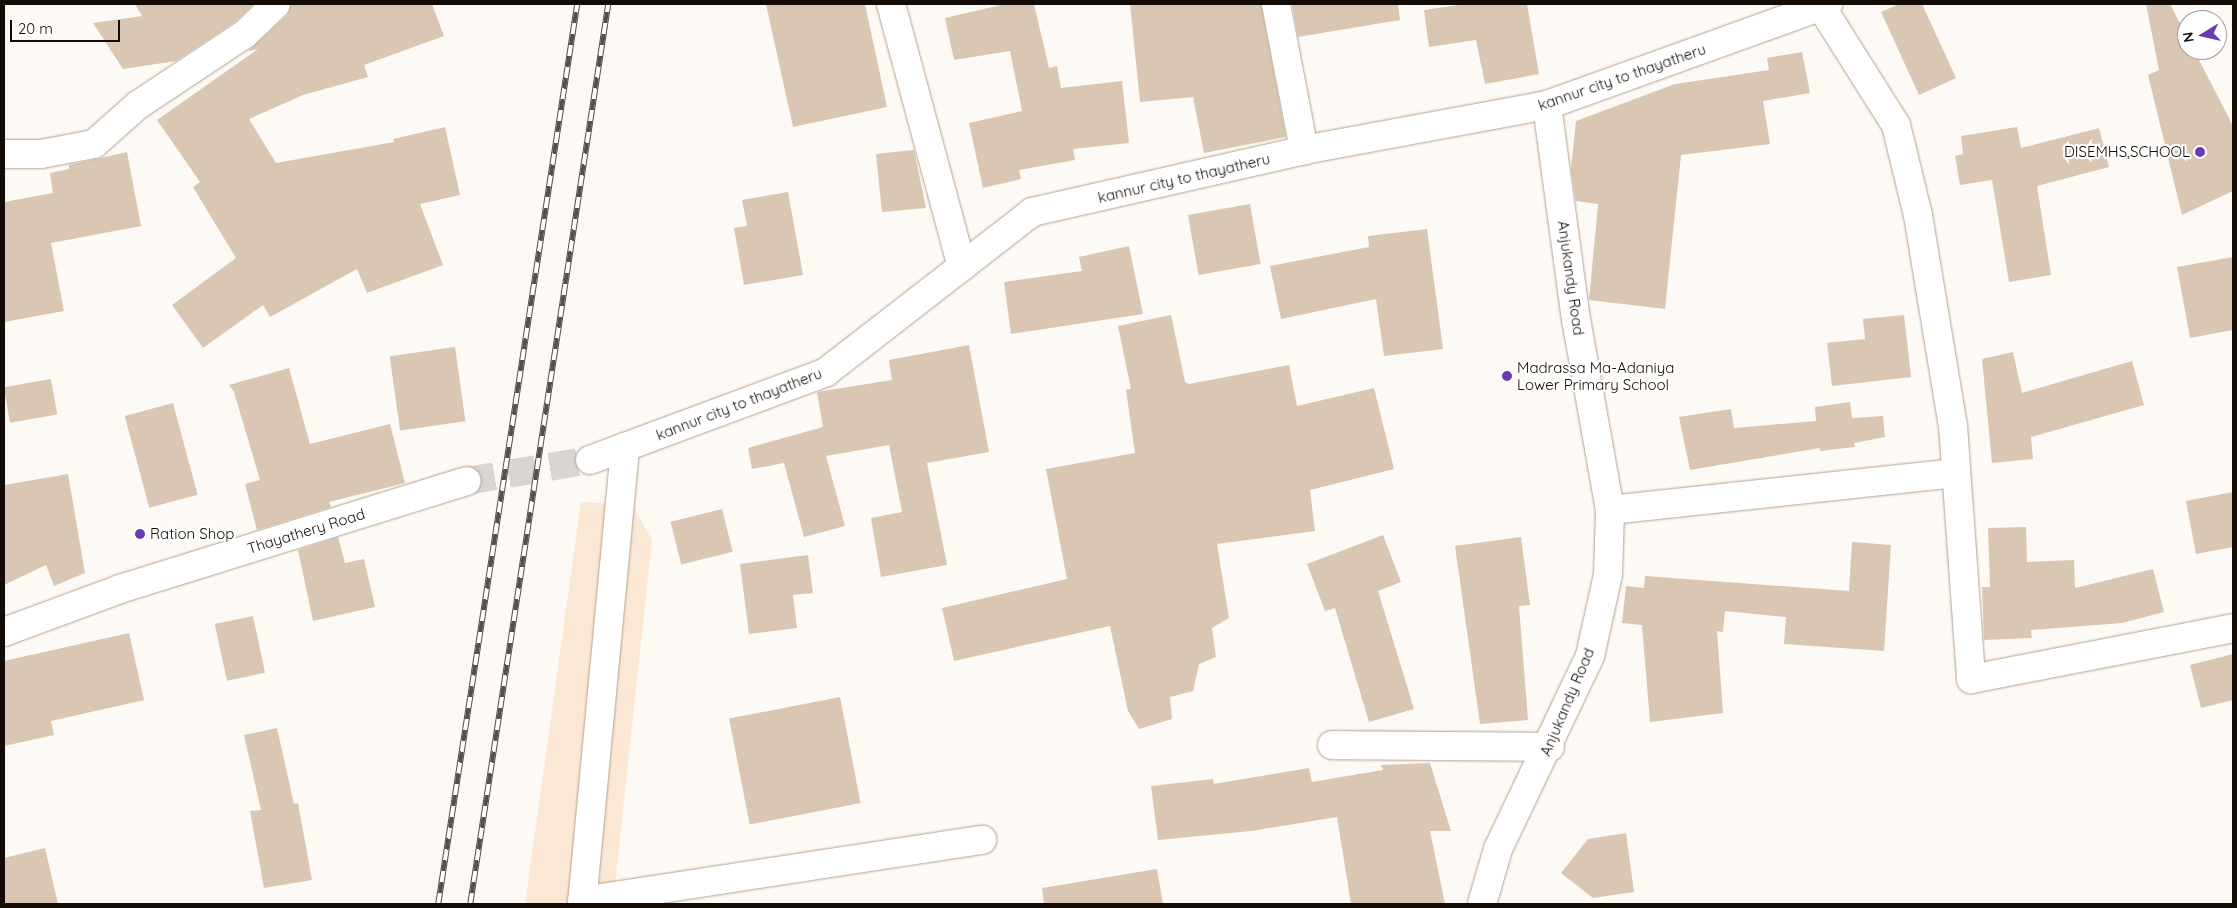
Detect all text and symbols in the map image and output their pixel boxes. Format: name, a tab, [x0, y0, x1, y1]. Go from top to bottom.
scale bar	[12, 10, 122, 42]
north arrow	[2177, 10, 2227, 60]
text: 20 m	[18, 19, 53, 38]
text: N	[2178, 31, 2198, 44]
street label: kannur city to thayatheru	[1536, 40, 1708, 114]
place label: DISEMHS,SCHOOL	[2064, 143, 2190, 161]
marker: DISEMHS,SCHOOL	[2194, 146, 2206, 158]
street label: kannur city to thayatheru	[1096, 149, 1272, 207]
street label: Anjukandy Road	[1554, 220, 1588, 336]
place label: Madrassa Ma-Adaniya Lower Primary School	[1517, 358, 1674, 393]
street label: kannur city to thayatheru	[653, 364, 825, 444]
marker: Madrassa Ma-Adaniya Lower Primary School	[1501, 370, 1513, 382]
street label: Thayathery Road	[245, 505, 367, 557]
place label: Ration Shop	[150, 525, 234, 543]
marker: Ration Shop	[134, 528, 146, 540]
street label: Anjukandy Road	[1536, 645, 1598, 759]

